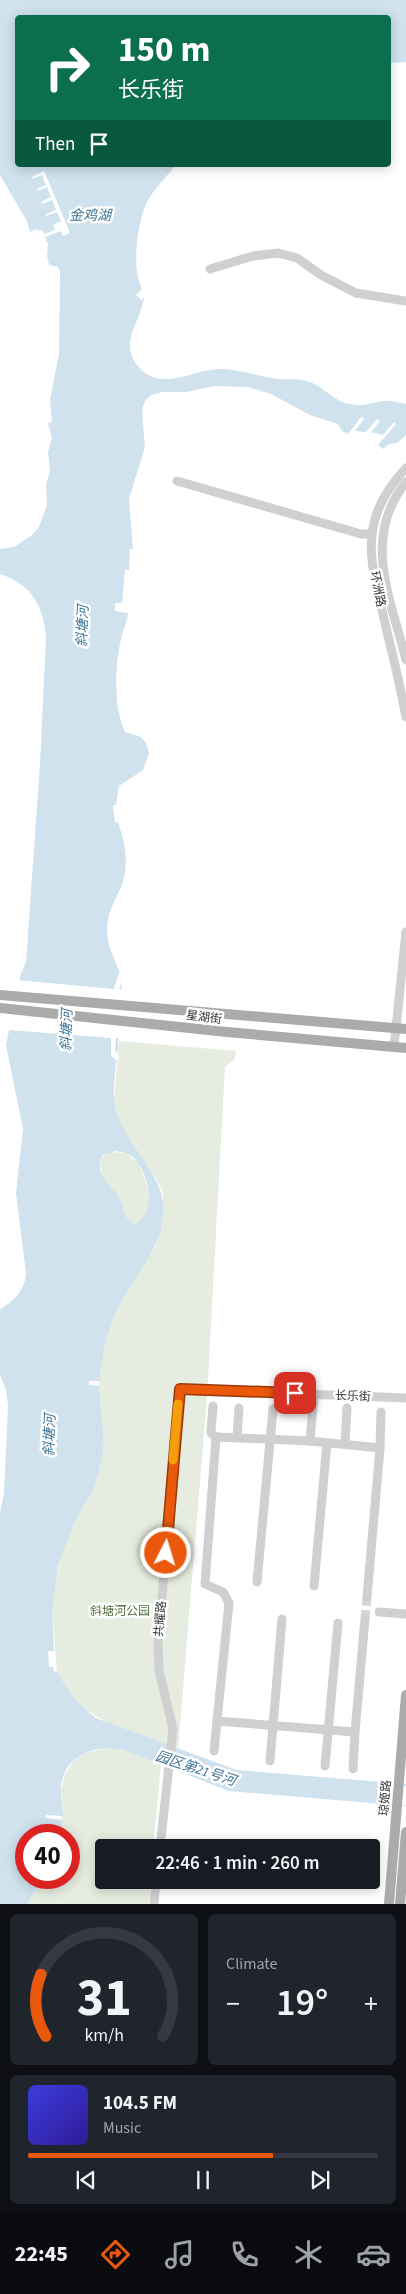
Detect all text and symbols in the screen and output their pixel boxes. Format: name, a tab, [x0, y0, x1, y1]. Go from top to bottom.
text: 150 m	[118, 25, 210, 75]
icon: right	[35, 35, 100, 100]
text: 长乐街	[118, 74, 184, 106]
icon: arrive	[85, 130, 113, 158]
text: Then	[35, 131, 75, 158]
water label: 金鸡湖	[69, 206, 113, 226]
street label: 环洲路	[366, 570, 389, 608]
water label: 斜塘河	[72, 602, 94, 647]
water label: 斜塘河	[56, 1006, 78, 1051]
street label: 星湖街	[185, 1007, 223, 1028]
pin	[274, 1372, 316, 1414]
icon: arrive	[281, 1379, 309, 1407]
street label: 长乐街	[335, 1387, 371, 1406]
water label: 斜塘河	[39, 1411, 61, 1456]
position arrow	[139, 1526, 191, 1578]
street label: 共耀路	[150, 1600, 171, 1638]
park label: 斜塘河公园	[90, 1603, 150, 1620]
water label: 园区第21号河	[153, 1747, 241, 1792]
street label: 琼姬路	[375, 1779, 396, 1817]
speed limit sign: 40	[15, 1824, 80, 1889]
text: 22:46 · 1 min · 260 m	[155, 1850, 320, 1877]
text: Climate	[226, 1953, 277, 1975]
text: 31	[77, 1962, 131, 2036]
text: 19°	[276, 1976, 328, 2030]
text: −	[226, 1984, 240, 2024]
text: +	[364, 1984, 378, 2024]
text: km/h	[84, 2023, 124, 2048]
text: 104.5 FM	[103, 2090, 177, 2117]
text: Music	[103, 2117, 141, 2139]
icon: previous	[72, 2166, 100, 2194]
icon: pause	[189, 2166, 217, 2194]
icon: next	[306, 2166, 334, 2194]
icon: directions	[98, 2237, 133, 2272]
icon: music	[162, 2237, 197, 2272]
icon: phone	[227, 2237, 262, 2272]
icon: climate	[291, 2237, 326, 2272]
icon: car	[356, 2237, 391, 2272]
text: 22:45	[15, 2238, 68, 2270]

